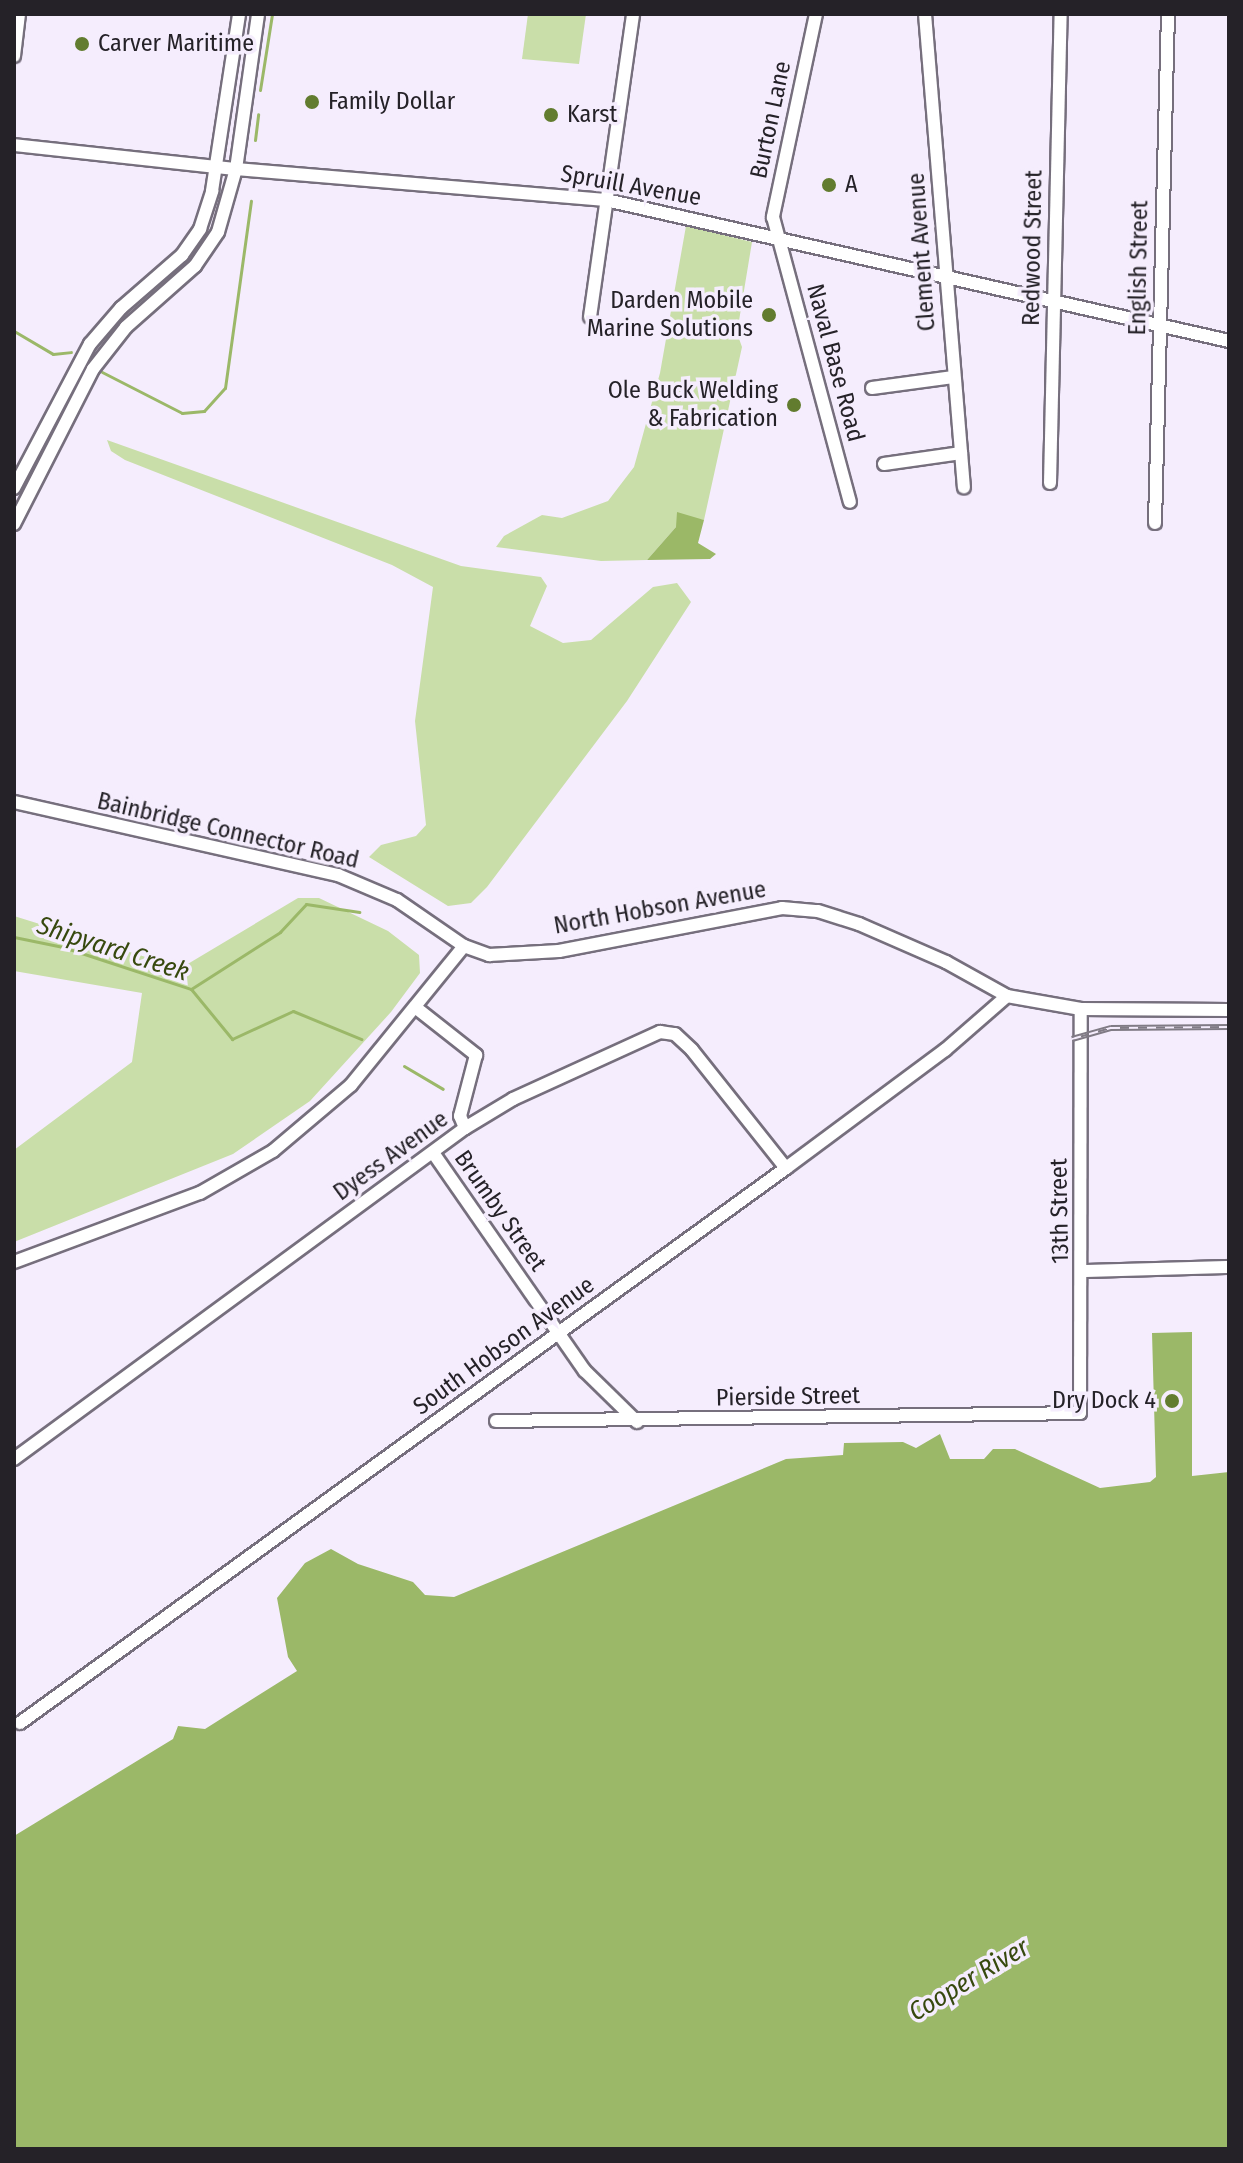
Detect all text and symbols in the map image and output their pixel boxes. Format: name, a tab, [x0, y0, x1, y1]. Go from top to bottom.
place label: Carver Maritime	[98, 30, 254, 58]
marker: Carver Maritime	[73, 35, 91, 53]
street label: Burton Lane	[745, 59, 797, 181]
place label: Family Dollar	[328, 88, 455, 116]
marker: Family Dollar	[303, 93, 321, 111]
place label: Karst	[567, 101, 617, 129]
marker: Karst	[542, 106, 560, 124]
street label: Spruill Avenue	[559, 159, 703, 213]
street label: Redwood Street	[1017, 170, 1049, 326]
place label: A	[845, 171, 858, 199]
street label: Clement Avenue	[902, 172, 942, 332]
marker: A	[820, 176, 838, 194]
street label: English Street	[1123, 200, 1155, 336]
street label: Naval Base Road	[800, 281, 870, 445]
place label: Darden Mobile Marine Solutions	[587, 287, 753, 343]
marker: Darden Mobile Marine Solutions	[760, 306, 778, 324]
place label: Ole Buck Welding & Fabrication	[608, 377, 778, 433]
marker: Ole Buck Welding & Fabrication	[785, 396, 803, 414]
street label: Bainbridge Connector Road	[94, 787, 362, 875]
street label: North Hobson Avenue	[552, 875, 768, 941]
water label: Shipyard Creek	[33, 910, 193, 988]
street label: Dyess Avenue	[328, 1105, 454, 1207]
street label: Brumby Street	[448, 1145, 552, 1277]
street label: 13th Street	[1045, 1158, 1075, 1264]
street label: South Hobson Avenue	[408, 1271, 600, 1421]
street label: Pierside Street	[716, 1381, 860, 1413]
place label: Dry Dock 4	[1052, 1387, 1156, 1415]
marker: Dry Dock 4	[1163, 1392, 1181, 1410]
water label: Cooper River	[903, 1932, 1035, 2028]

